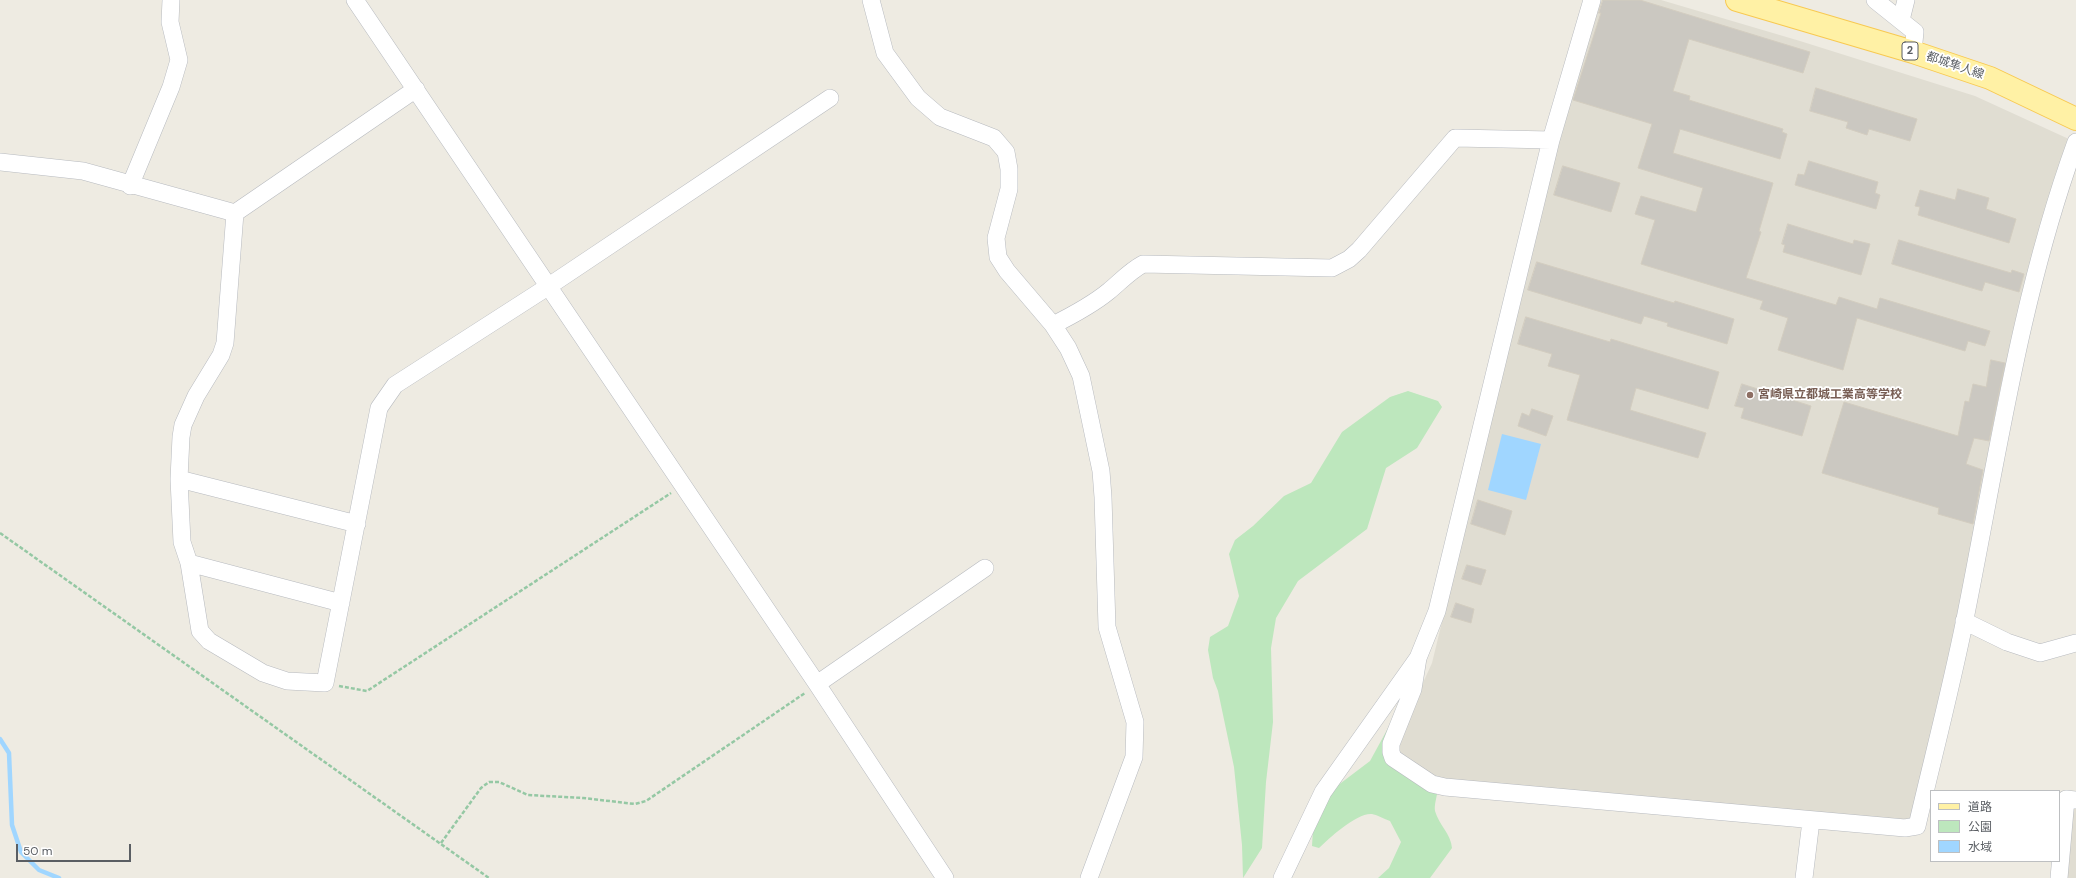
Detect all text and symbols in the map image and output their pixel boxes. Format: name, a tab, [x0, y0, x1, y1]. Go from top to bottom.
road number: 2	[1902, 42, 1918, 60]
street label: 都城隼人線	[1924, 49, 1986, 83]
place label: 宮崎県立都城工業高等学校	[1758, 388, 1902, 402]
marker: 宮崎県立都城工業高等学校	[1745, 390, 1755, 400]
legend	[1930, 790, 2060, 862]
text: 道路	[1968, 799, 1992, 815]
text: 公園	[1968, 819, 1992, 835]
scale bar	[18, 836, 133, 862]
text: 水域	[1968, 839, 1992, 855]
text: 50 m	[23, 843, 52, 859]

